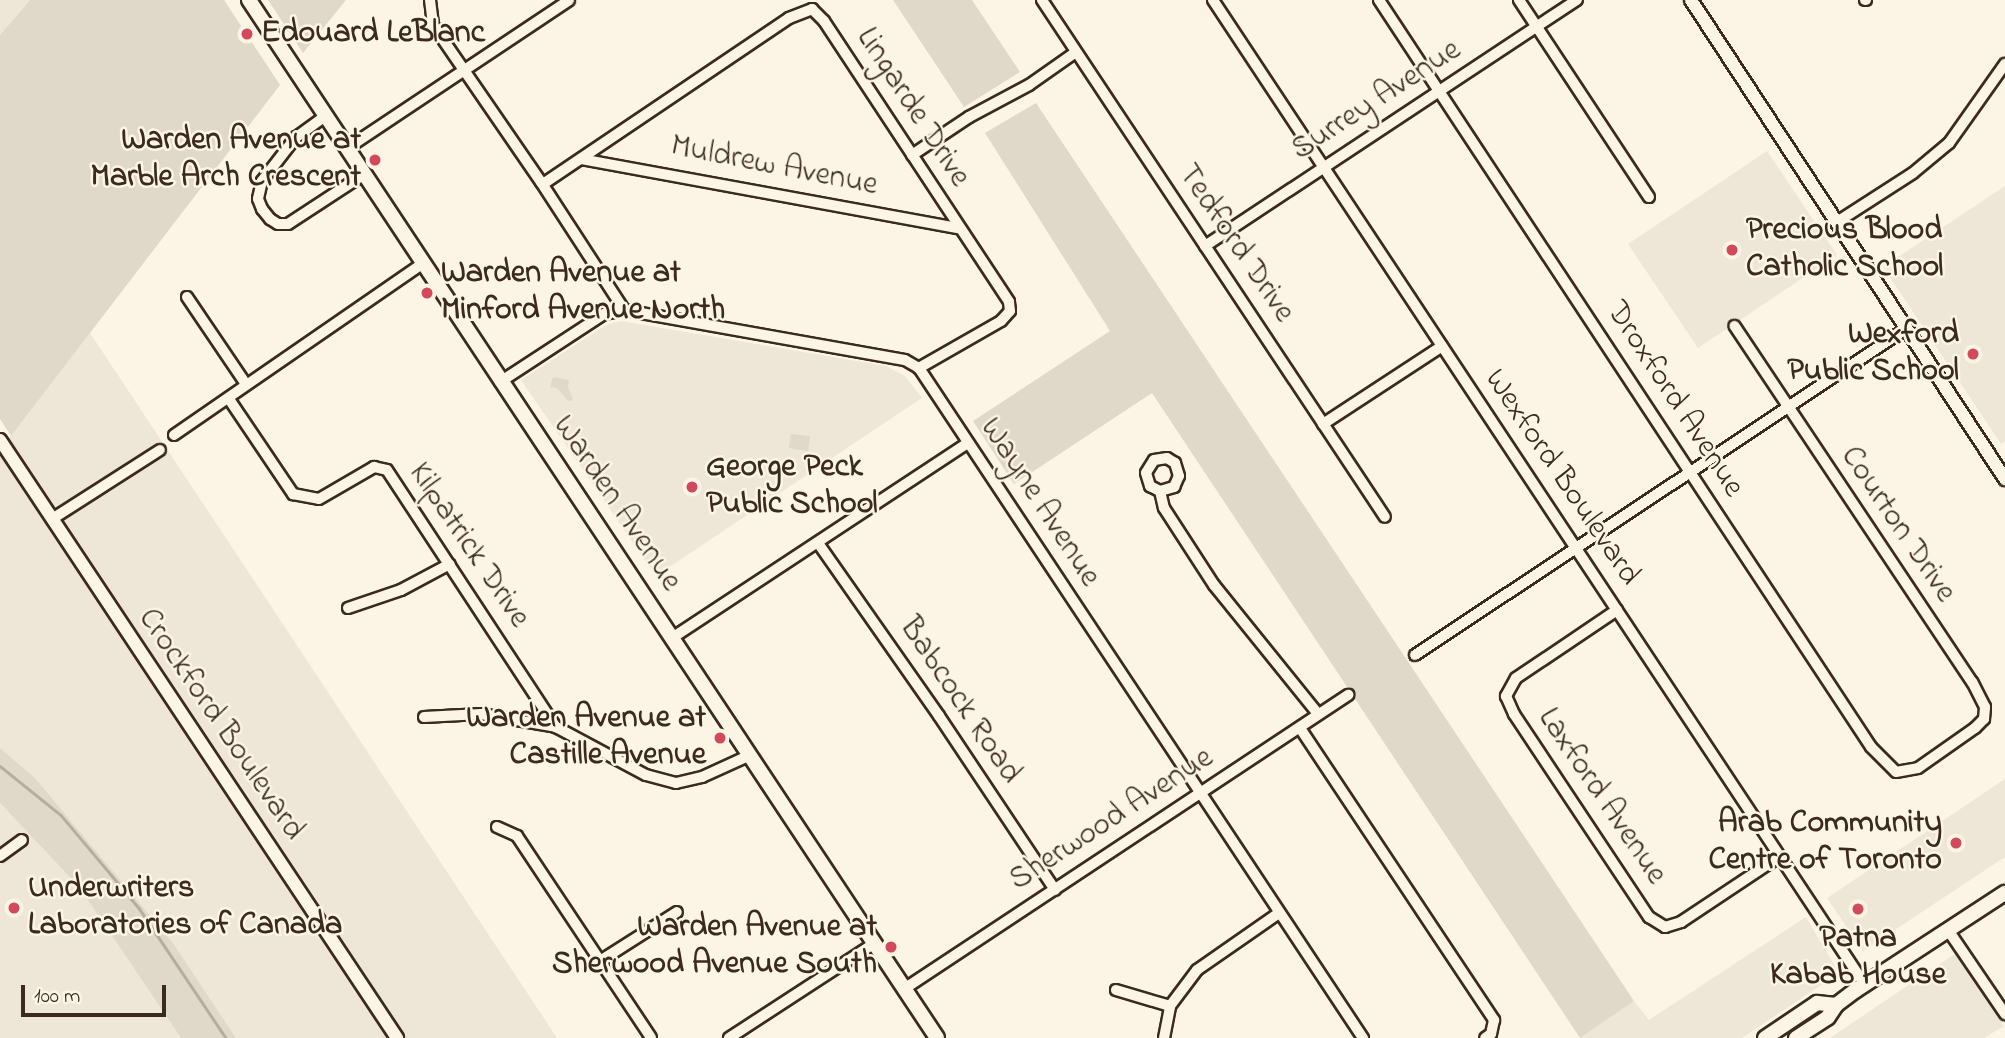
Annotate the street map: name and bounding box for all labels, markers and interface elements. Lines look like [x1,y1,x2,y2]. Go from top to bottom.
place label: Edouard LeBlanc [261,15,485,53]
street label: Lingarde Drive [846,21,978,195]
marker: Edouard LeBlanc [239,26,255,42]
street label: Surrey Avenue [1285,32,1469,170]
place label: Warden Avenue at Marble Arch Crescent [91,123,361,198]
street label: Muldrew Avenue [667,128,881,206]
marker: Warden Avenue at Marble Arch Crescent [367,152,383,168]
street label: Tedford Drive [1168,157,1302,331]
place label: Precious Blood Catholic School [1746,213,1943,288]
marker: Precious Blood Catholic School [1724,242,1740,258]
place label: Warden Avenue at Minford Avenue North [441,256,725,331]
marker: Warden Avenue at Minford Avenue North [419,285,435,301]
street label: Droxford Avenue [1596,295,1752,505]
place label: Wexford Public School [1787,317,1959,392]
marker: Wexford Public School [1965,346,1981,362]
street label: Wexford Boulevard [1474,363,1648,593]
street label: Warden Avenue [543,409,689,599]
street label: Wayne Avenue [970,411,1108,595]
street label: Courton Drive [1831,440,1963,610]
place label: George Peck Public School [706,450,878,525]
street label: Kilpatrick Drive [399,456,537,636]
marker: George Peck Public School [684,479,700,495]
street label: Crockford Boulevard [128,602,312,848]
street label: Babcock Road [889,611,1029,791]
place label: Warden Avenue at Castille Avenue [466,701,706,776]
street label: Laxford Avenue [1528,701,1674,893]
marker: Warden Avenue at Castille Avenue [712,730,728,746]
street label: Sherwood Avenue [1003,740,1221,900]
place label: Arab Community Centre of Toronto [1708,806,1942,881]
marker: Arab Community Centre of Toronto [1948,835,1964,851]
place label: Underwriters Laboratories of Canada [28,871,342,946]
marker: Underwriters Laboratories of Canada [6,900,22,916]
marker: Patna Kabab House [1850,901,1866,917]
place label: Warden Avenue at Sherwood Avenue South [552,910,877,985]
place label: Patna Kabab House [1770,921,1946,996]
marker: Warden Avenue at Sherwood Avenue South [883,939,899,955]
scale bar [24,972,170,1016]
text: 100 m [34,982,80,1012]

